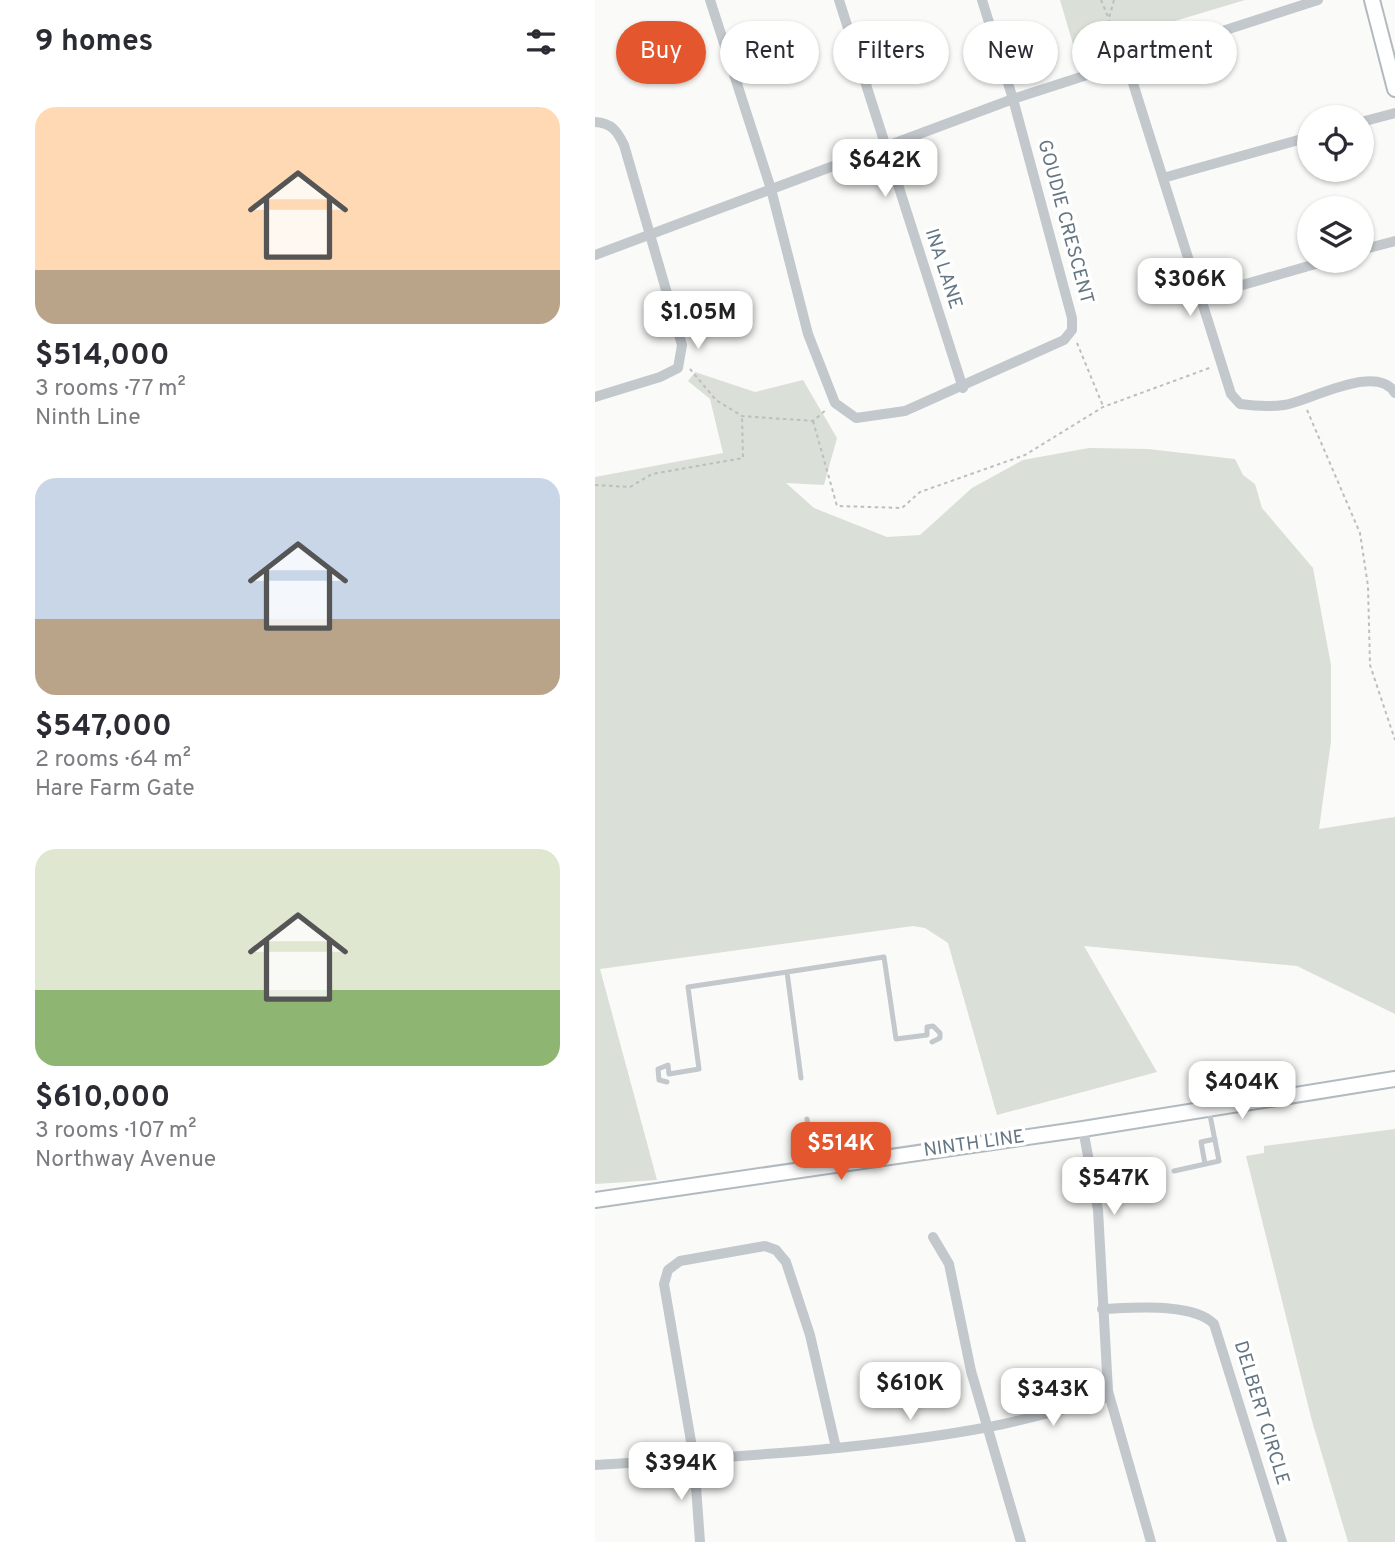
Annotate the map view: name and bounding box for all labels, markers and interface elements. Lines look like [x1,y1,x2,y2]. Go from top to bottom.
chip: Buy [616,21,706,84]
chip: Rent [720,21,819,84]
chip: Filters [833,21,949,84]
chip: New [963,21,1058,84]
chip: Apartment [1072,21,1237,84]
icon: filters [522,23,560,61]
text: 9 homes [35,24,153,61]
map controls [1297,105,1374,273]
button: locate [1297,105,1374,182]
street label: GOUDIE CRESCENT [1032,137,1098,307]
pin: $642K [836,140,934,199]
text: $642K [848,147,922,176]
icon: home [235,152,361,278]
button: layers [1297,196,1374,273]
street label: INA LANE [919,226,967,312]
pin: $306K [1141,258,1239,318]
text: $306K [1154,266,1226,295]
pin: $1.05M [641,292,755,351]
text: $1.05M [660,299,736,328]
text: $514,000 [35,338,170,375]
text: 3 rooms · 77 m² [35,375,186,404]
text: Ninth Line [35,404,141,433]
icon: home [235,523,361,649]
text: $547,000 [35,709,172,746]
text: 2 rooms · 64 m² [35,746,191,775]
text: Hare Farm Gate [35,775,195,804]
icon: home [235,894,361,1020]
pin: $404K [1193,1062,1291,1121]
text: $404K [1205,1069,1279,1098]
text: $610,000 [35,1080,170,1117]
text: 3 rooms · 107 m² [35,1117,197,1146]
pin: $514K [792,1122,890,1182]
street label: NINTH LINE [922,1125,1026,1163]
text: $514K [807,1130,875,1159]
text: Northway Avenue [35,1146,216,1175]
pin: $547K [1065,1158,1163,1217]
text: $547K [1078,1165,1150,1194]
street label: DELBERT CIRCLE [1228,1338,1294,1488]
pin: $610K [861,1362,959,1422]
pin: $343K [1004,1368,1102,1428]
text: $610K [876,1370,944,1399]
text: $343K [1017,1376,1089,1405]
pin: $394K [632,1442,730,1502]
text: $394K [645,1450,717,1479]

